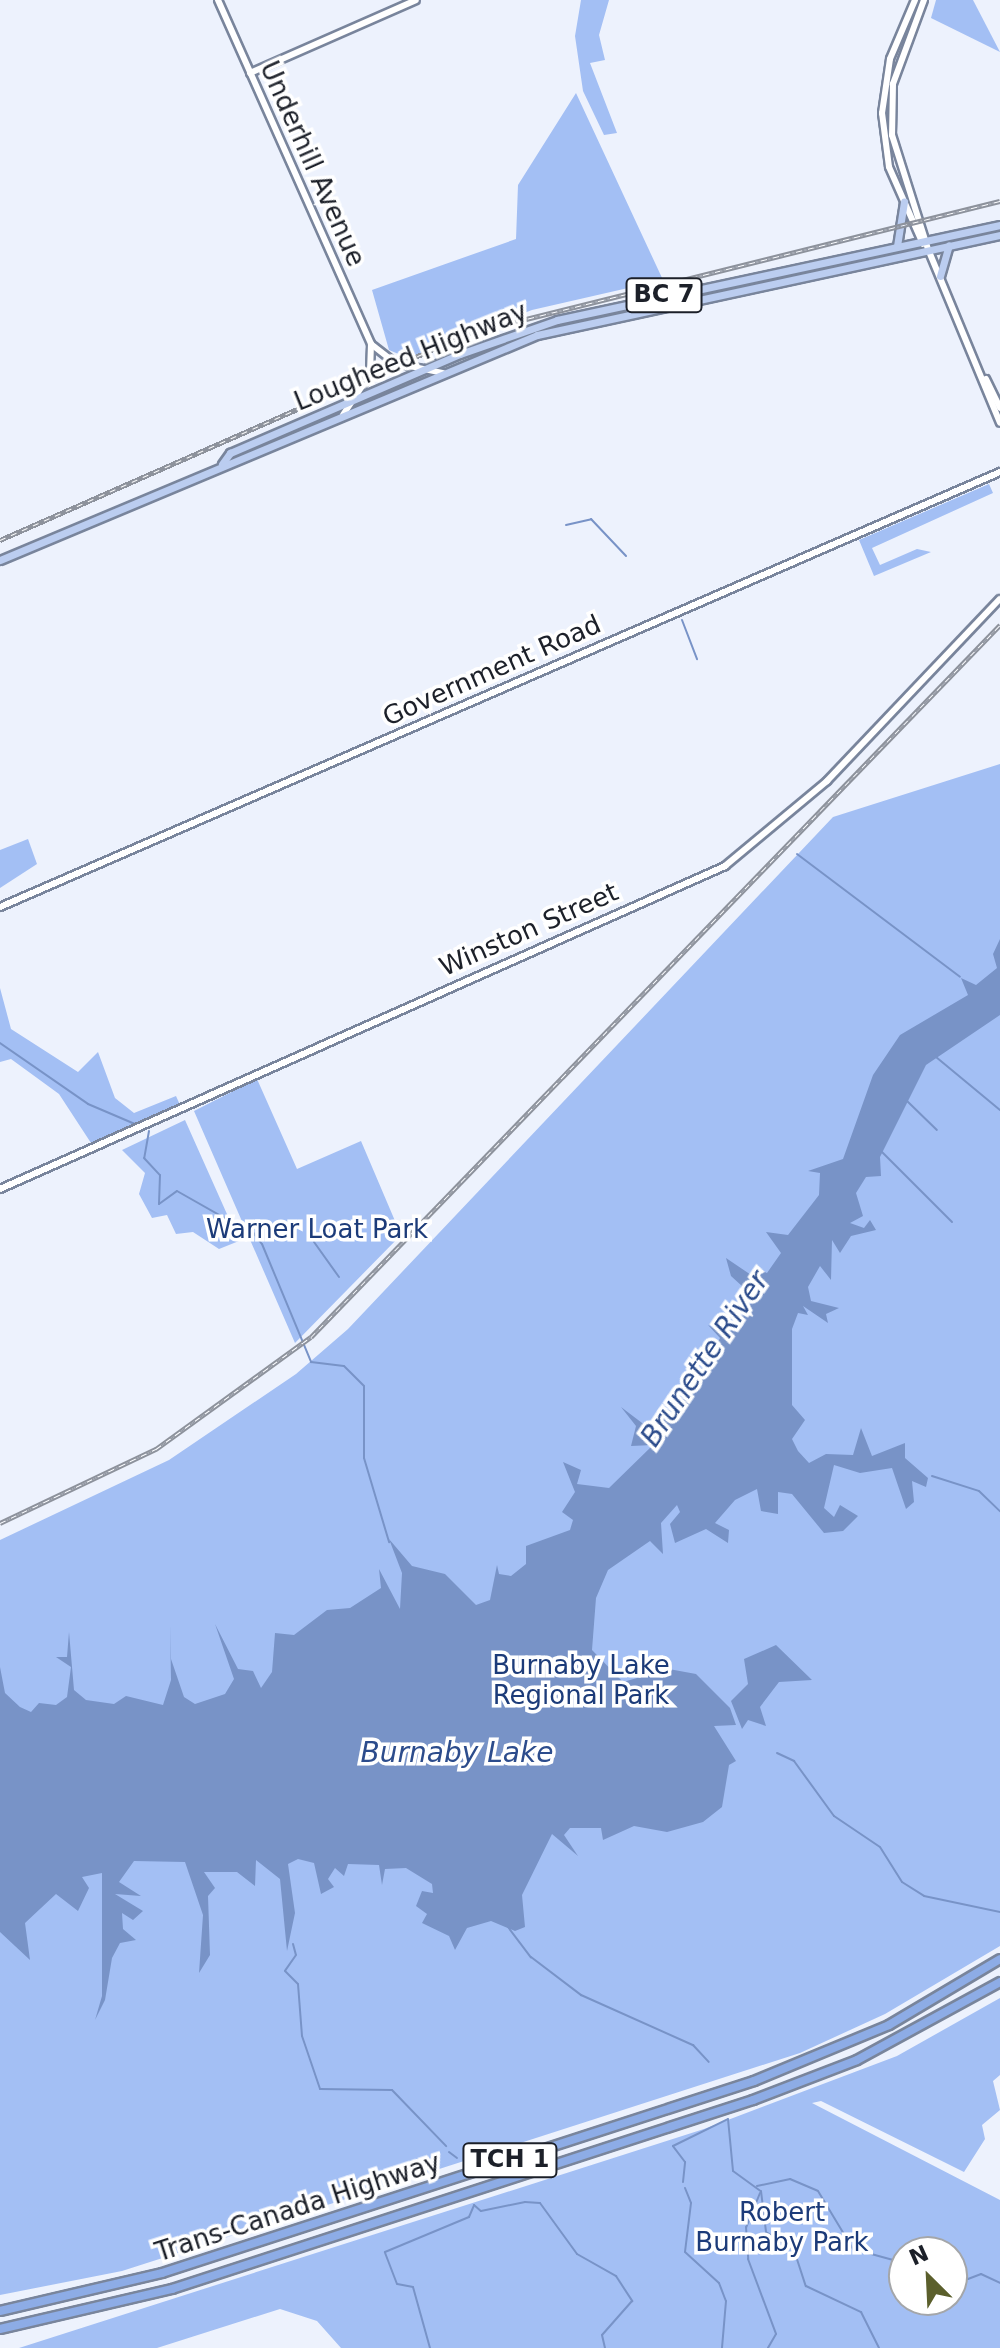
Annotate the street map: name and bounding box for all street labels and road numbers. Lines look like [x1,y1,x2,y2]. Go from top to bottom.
street label: Underhill Avenue [253,57,371,271]
road number: BC 7 [624,275,704,315]
street label: Lougheed Highway [290,296,532,418]
street label: Government Road [378,609,606,733]
street label: Winston Street [435,877,623,983]
road number: TCH 1 [462,2140,558,2180]
street label: Trans-Canada Highway [152,2147,444,2269]

